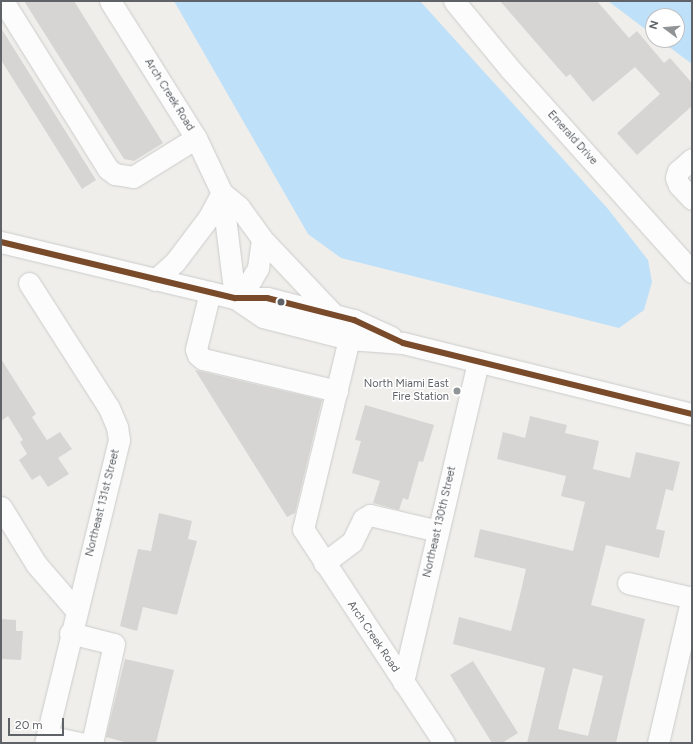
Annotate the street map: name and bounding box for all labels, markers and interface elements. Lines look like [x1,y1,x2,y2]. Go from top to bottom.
north arrow [645,8,685,48]
text: N [647,19,661,31]
street label: Arch Creek Road [141,56,197,134]
street label: Emerald Drive [544,108,600,168]
unlabelled marker [276,297,286,307]
place label: North Miami East Fire Station [364,378,449,404]
marker: North Miami East Fire Station [452,386,462,396]
street label: Northeast 131st Street [83,448,123,558]
street label: Northeast 130th Street [421,465,459,579]
street label: Arch Creek Road [344,599,402,675]
scale bar [10,710,66,736]
text: 20 m [15,718,43,732]

